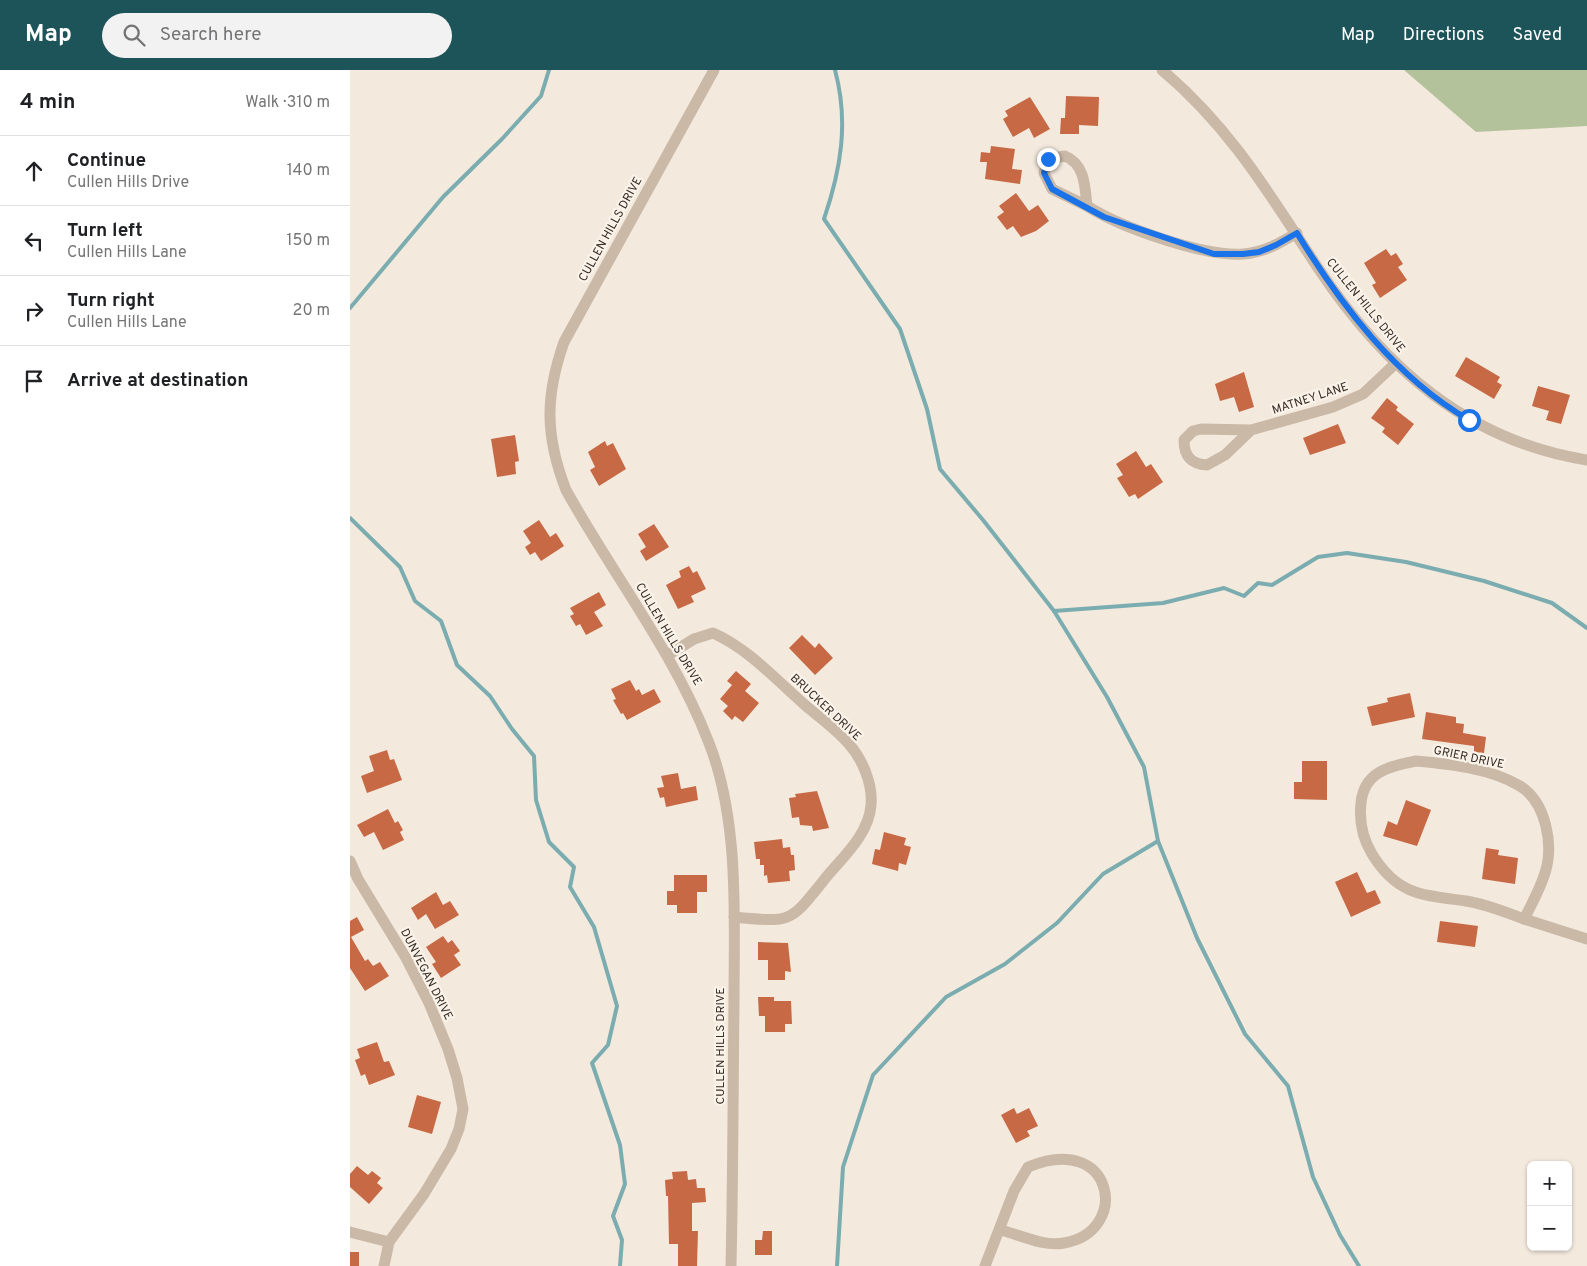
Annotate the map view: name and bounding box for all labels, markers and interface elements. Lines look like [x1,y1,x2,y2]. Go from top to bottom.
search box [102,13,452,58]
text: Map [25,20,72,50]
icon: search [120,21,148,49]
text: Search here [160,23,261,47]
text: Map [1341,24,1375,47]
text: Directions [1403,24,1485,47]
text: Saved [1513,24,1562,47]
text: 4 min [20,89,76,116]
text: Walk · 310 m [245,93,330,113]
route end [1037,148,1060,171]
text: Continue [67,149,146,173]
icon: ahead [20,157,48,185]
text: 140 m [287,161,330,181]
text: Cullen Hills Drive [67,173,189,193]
street label: CULLEN HILLS DRIVE [575,174,646,285]
text: Turn left [67,219,143,243]
icon: left [20,227,48,255]
text: 150 m [287,231,330,251]
text: Cullen Hills Lane [67,243,187,263]
street label: CULLEN HILLS DRIVE [1322,255,1408,356]
text: Turn right [67,289,155,313]
icon: right [20,297,48,325]
text: 20 m [293,301,330,321]
text: Cullen Hills Lane [67,313,187,333]
icon: arrive [20,367,48,395]
text: Arrive at destination [67,369,248,393]
street label: MATNEY LANE [1270,379,1350,419]
route start [1458,409,1481,432]
street label: CULLEN HILLS DRIVE [631,580,705,689]
street label: BRUCKER DRIVE [786,671,864,745]
street label: GRIER DRIVE [1432,743,1506,773]
street label: DUNVEGAN DRIVE [396,926,456,1023]
street label: CULLEN HILLS DRIVE [713,987,729,1105]
map controls [1527,1161,1572,1251]
button: + [1527,1161,1572,1206]
button: − [1527,1206,1572,1251]

